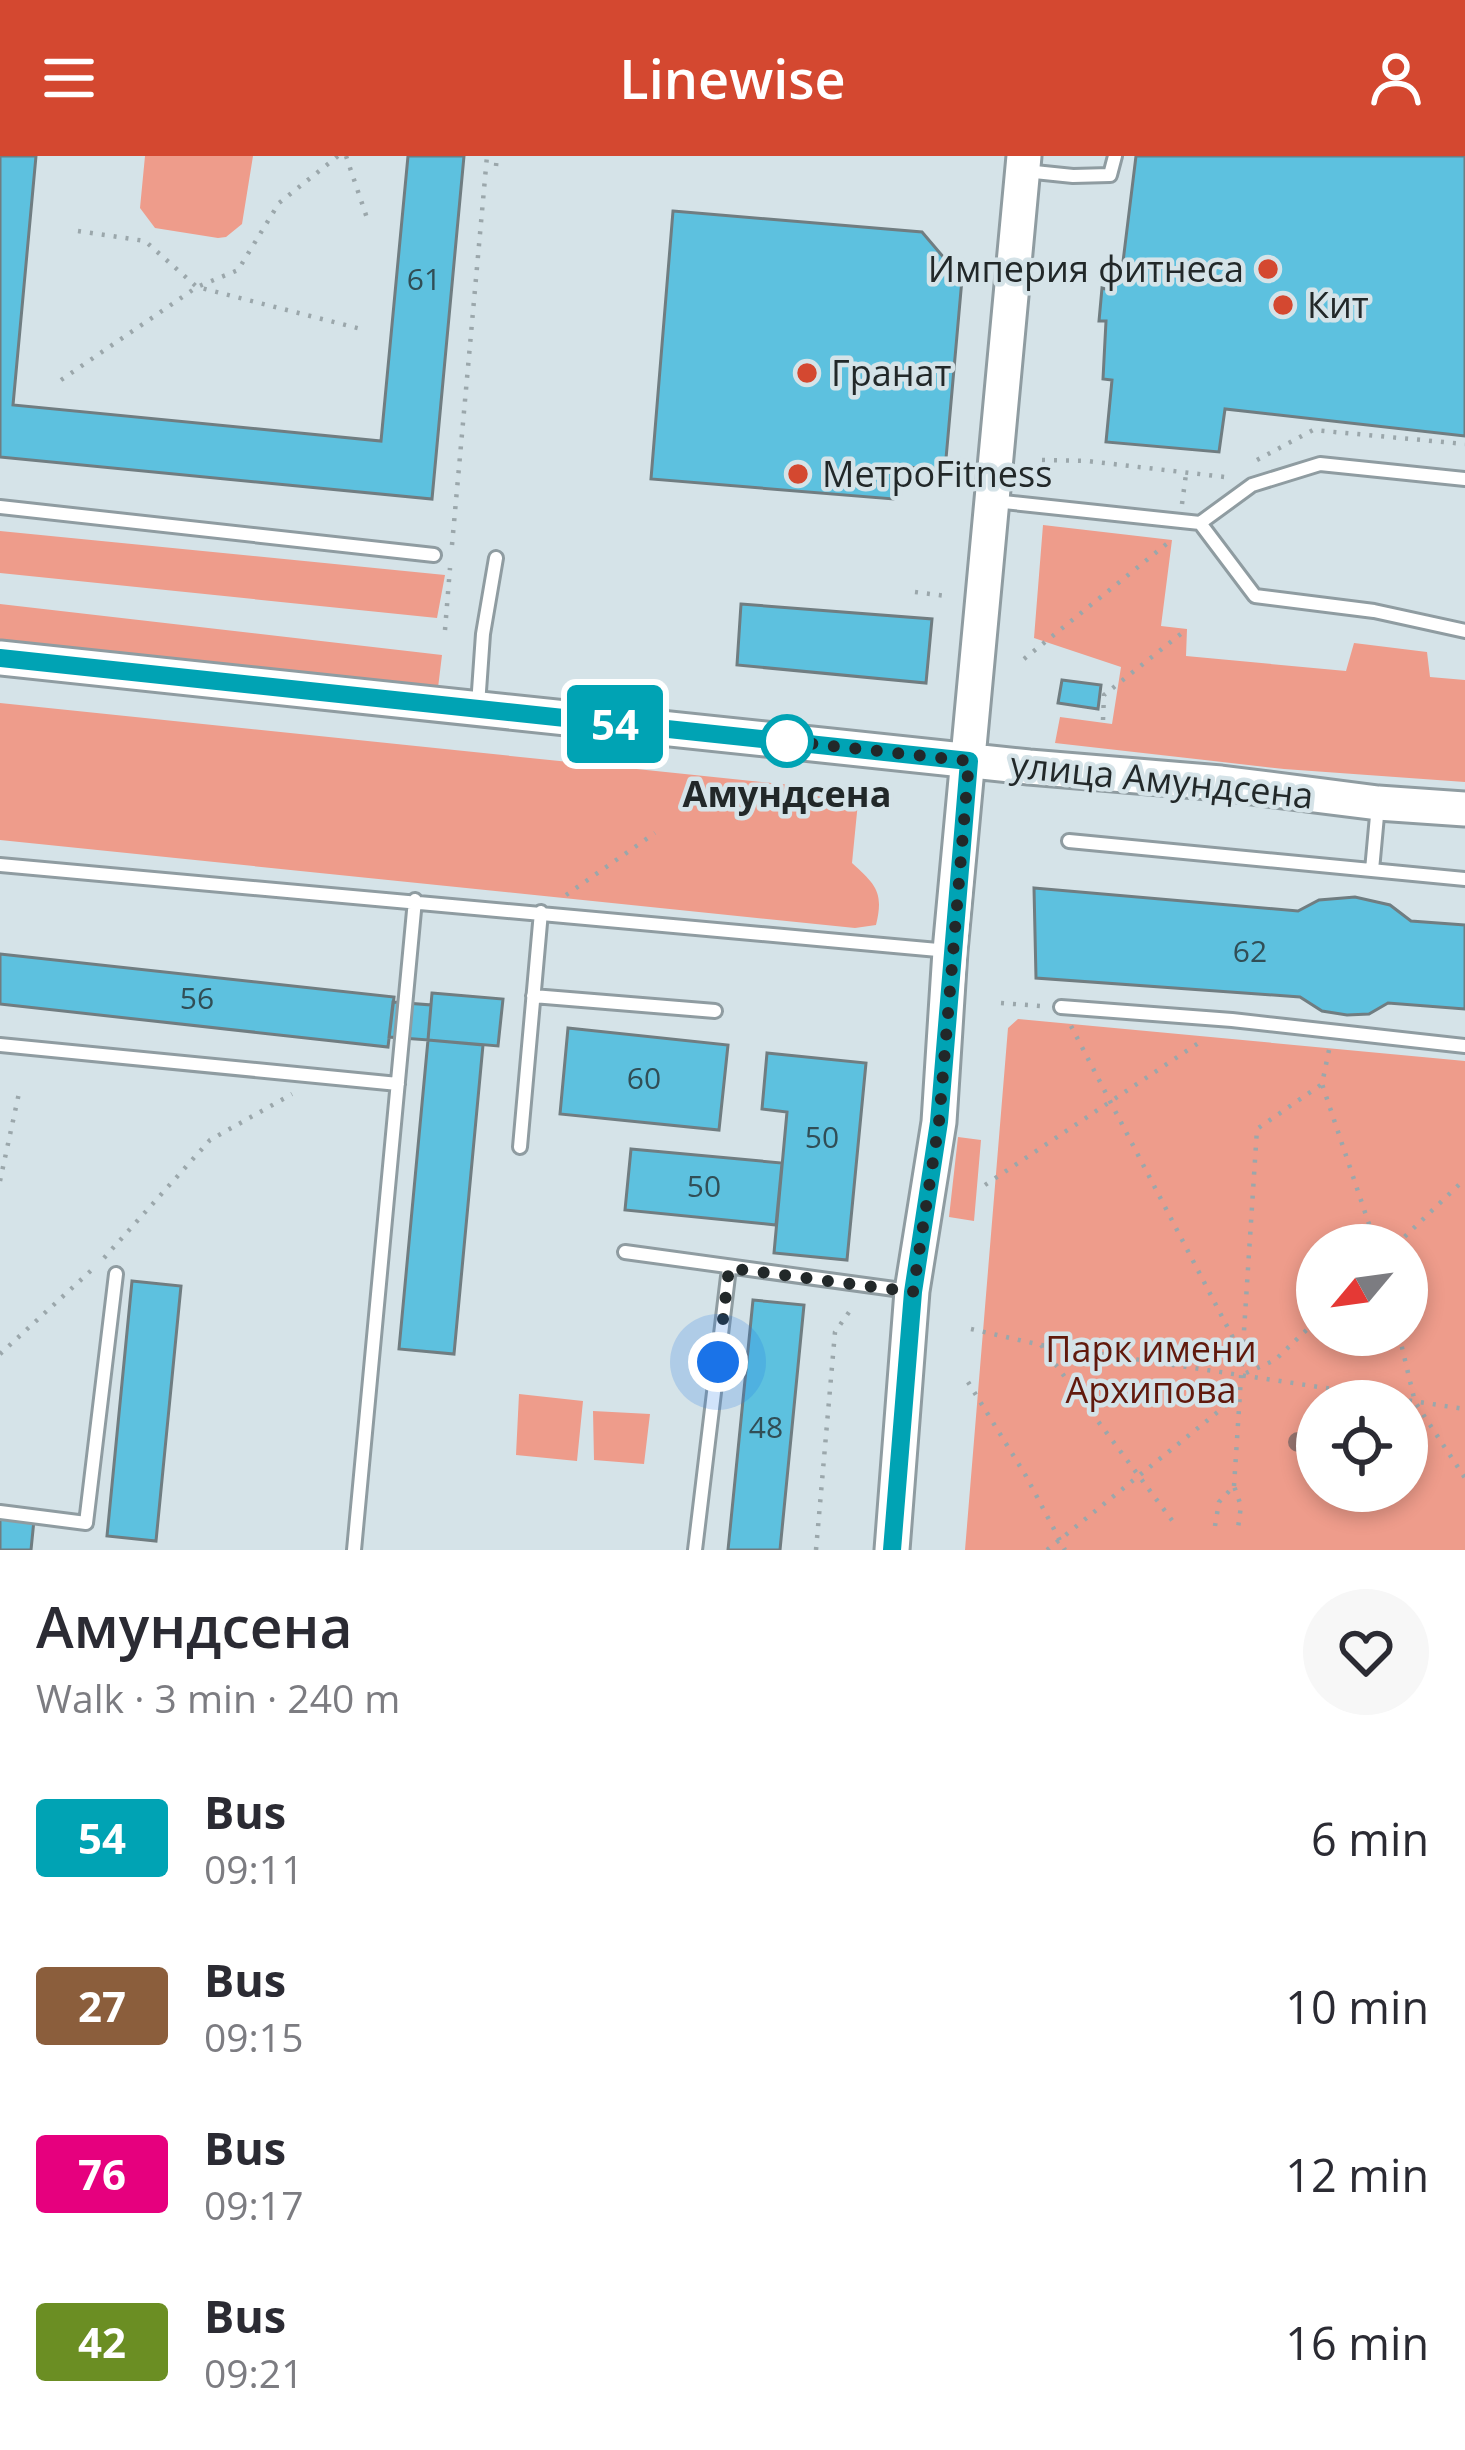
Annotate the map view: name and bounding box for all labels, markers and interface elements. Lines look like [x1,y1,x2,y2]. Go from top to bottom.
text: Linewise [619,41,846,115]
icon: menu [36,45,102,111]
icon: person [1363,45,1429,111]
place label: Империя фитнеса [928,244,1244,293]
marker: Империя фитнеса [1255,256,1281,282]
house number: 61 [407,258,441,299]
place label: Кит [1307,280,1369,329]
marker: Кит [1270,292,1296,318]
place label: Гранат [831,348,952,397]
marker: Гранат [794,360,820,386]
place label: МетроFitness [822,449,1052,498]
marker: МетроFitness [785,461,811,487]
line badge: 54 [561,685,669,763]
text: 54 [591,695,639,752]
marker: Амундсена [762,716,812,766]
street label: улица Амундсена [1008,739,1316,820]
place label: Амундсена [683,769,891,818]
house number: 62 [1233,930,1267,971]
house number: 56 [180,977,214,1018]
house number: 60 [627,1057,661,1098]
house number: 50 [805,1116,839,1157]
house number: 50 [687,1165,721,1206]
north arrow [1296,1224,1428,1356]
map controls [1296,1224,1428,1512]
park label: Парк имени Архипова [1045,1324,1257,1414]
your location [688,1332,748,1392]
button: locate [1296,1380,1428,1512]
house number: 48 [749,1406,783,1447]
text: Амундсена [36,1587,353,1665]
button: heart [1303,1589,1429,1715]
text: Walk · 3 min · 240 m [36,1671,400,1724]
text: Bus [204,1781,286,1842]
text: 6 min [1311,1808,1429,1869]
text: 54 [78,1809,126,1866]
text: 09:11 [204,1842,303,1895]
text: Bus [204,1949,286,2010]
text: 10 min [1285,1976,1429,2037]
text: 27 [78,1977,126,2034]
text: 09:15 [204,2010,303,2063]
text: Bus [204,2117,286,2178]
text: 12 min [1285,2144,1429,2205]
text: 76 [78,2145,126,2202]
text: 09:17 [204,2178,303,2231]
text: Bus [204,2285,286,2346]
text: 16 min [1285,2312,1429,2373]
text: 42 [78,2313,126,2370]
text: 09:21 [204,2346,303,2399]

